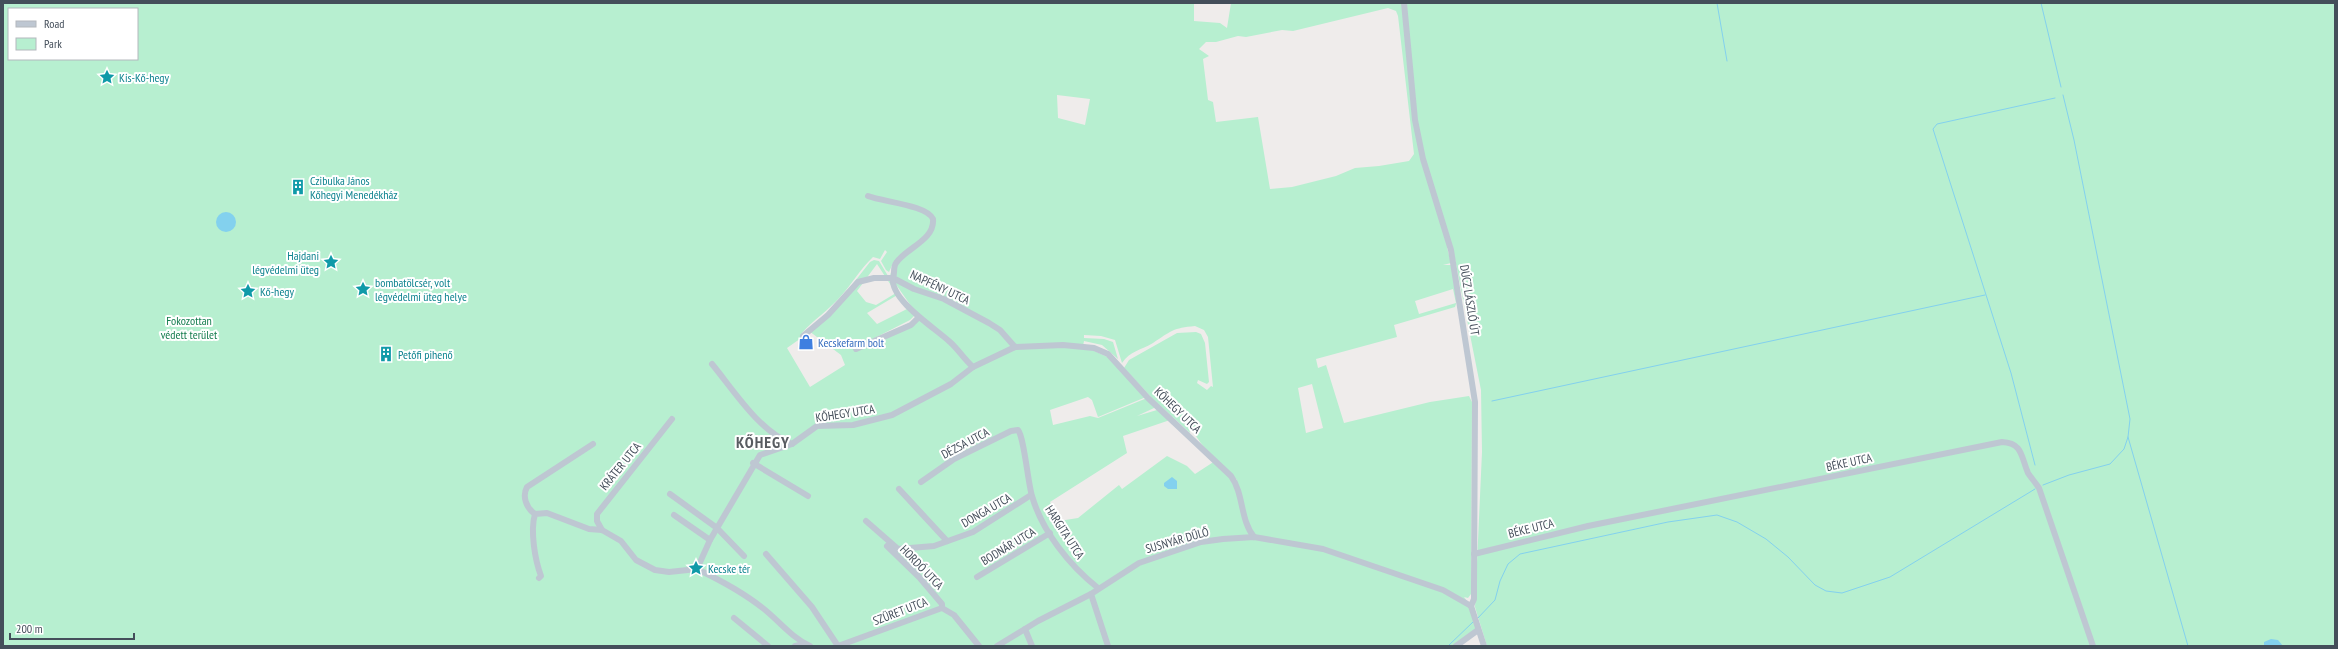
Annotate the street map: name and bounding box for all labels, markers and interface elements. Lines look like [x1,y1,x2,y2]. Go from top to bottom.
legend [8,8,138,60]
text: Road [44,16,64,31]
text: Park [44,36,62,51]
place icon: Kis-Kő-hegy [98,68,116,86]
place label: Kis-Kő-hegy [119,70,170,85]
place label: Czibulka János Kőhegyi Menedékház [310,173,398,202]
building icon: Czibulka János Kőhegyi Menedékház [289,178,307,196]
place label: Hajdani légvédelmi üteg [252,248,319,277]
place icon: Hajdani légvédelmi üteg [322,253,340,271]
street label: DÚCZ LÁSZLÓ ÚT [1457,264,1483,337]
street label: NAPFÉNY UTCA [908,267,972,307]
place label: bombatölcsér, volt légvédelmi üteg helye [375,275,467,304]
place icon: bombatölcsér, volt légvédelmi üteg helye [354,280,372,298]
place icon: Kő-hegy [239,282,257,300]
place label: Kő-hegy [260,284,294,299]
park label: Fokozottan védett terület [161,313,218,342]
shop icon: Kecskefarm bolt [797,333,815,351]
place label: Kecskefarm bolt [818,335,885,350]
building icon: Petőfi pihenő [377,345,395,363]
place label: Petőfi pihenő [398,347,453,362]
street label: KŐHEGY UTCA [1151,384,1205,436]
street label: KŐHEGY UTCA [814,401,876,425]
street label: DÉZSA UTCA [939,424,992,462]
district label: KŐHEGY [736,432,790,452]
street label: KRÁTER UTCA [596,439,644,493]
street label: BÉKE UTCA [1825,450,1874,474]
street label: DONGA UTCA [958,490,1014,530]
street label: HARGITA UTCA [1042,502,1088,562]
street label: BÉKE UTCA [1507,515,1556,541]
street label: BODNÁR UTCA [978,524,1038,568]
street label: SUSNYÁR DŰLŐ [1144,524,1211,556]
street label: HORDÓ UTCA [897,542,947,593]
place icon: Kecske tér [687,559,705,577]
place label: Kecske tér [708,561,751,576]
street label: SZÜRET UTCA [871,594,930,628]
scale bar [10,615,134,641]
text: 200 m [16,621,43,636]

